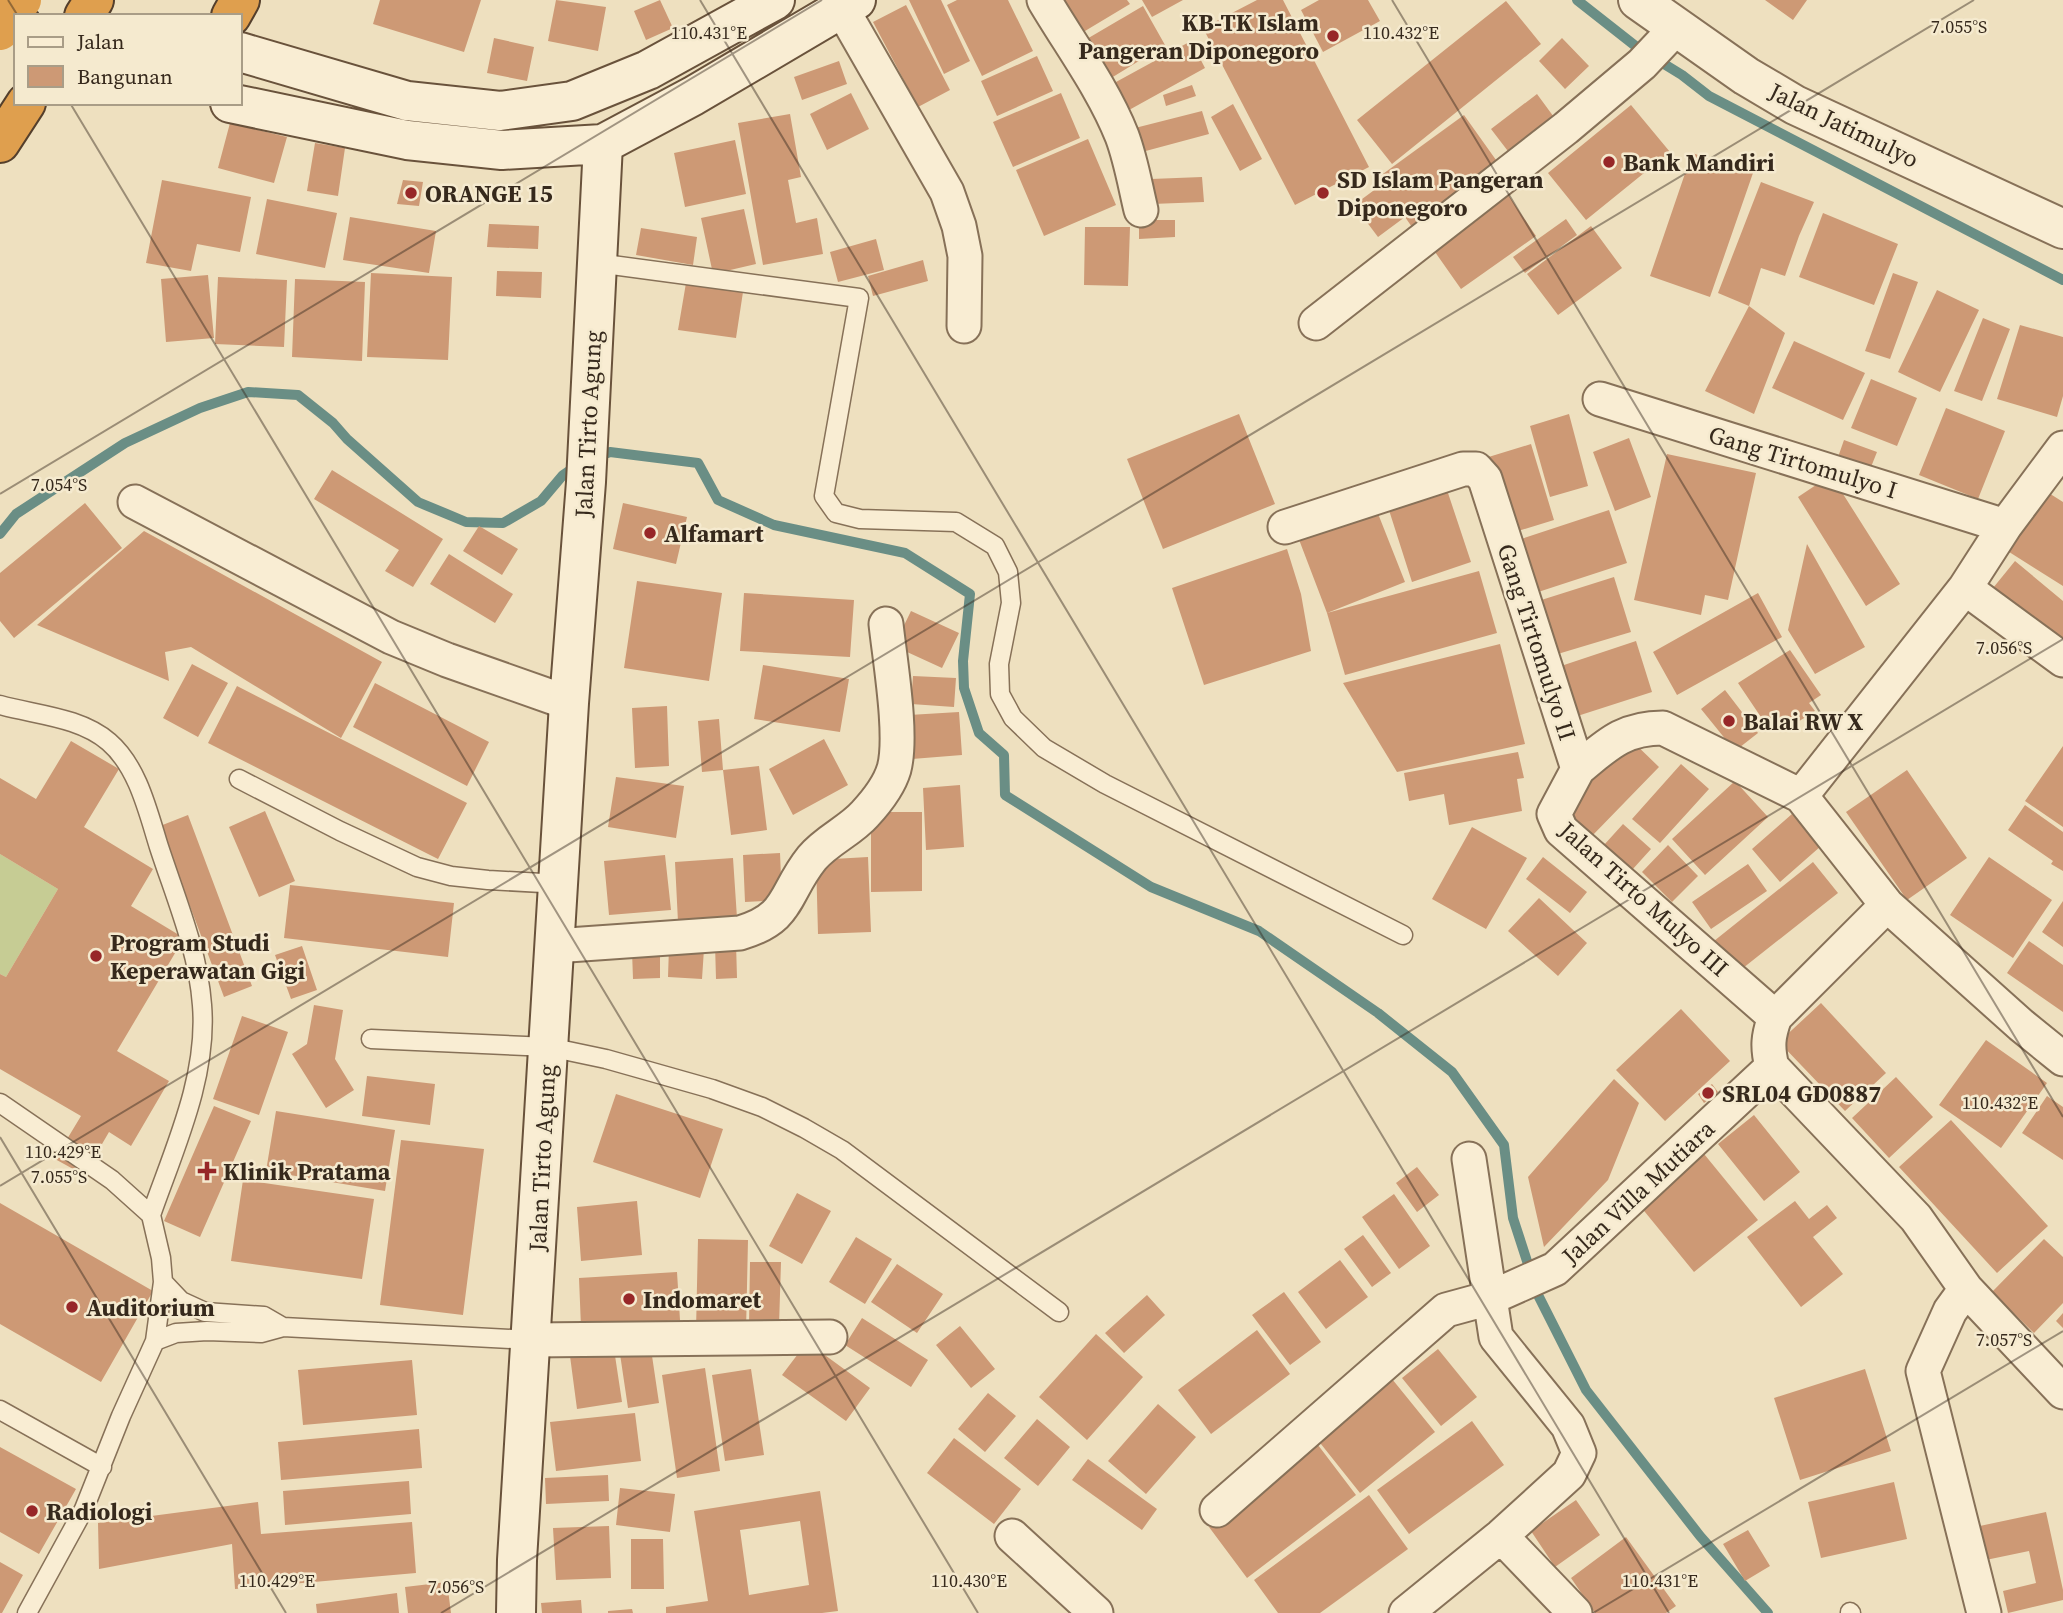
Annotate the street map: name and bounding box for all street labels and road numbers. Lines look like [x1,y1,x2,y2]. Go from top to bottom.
street label: Jalan Jatimulyo [1763,74,1924,175]
street label: Jalan Tirto Agung [567,330,609,519]
street label: Gang Tirtomulyo I [1705,418,1901,506]
street label: Gang Tirtomulyo II [1490,540,1584,744]
street label: Jalan Tirto Mulyo III [1551,813,1736,984]
street label: Jalan Tirto Agung [521,1064,563,1253]
street label: Jalan Villa Mutiara [1554,1112,1722,1272]

